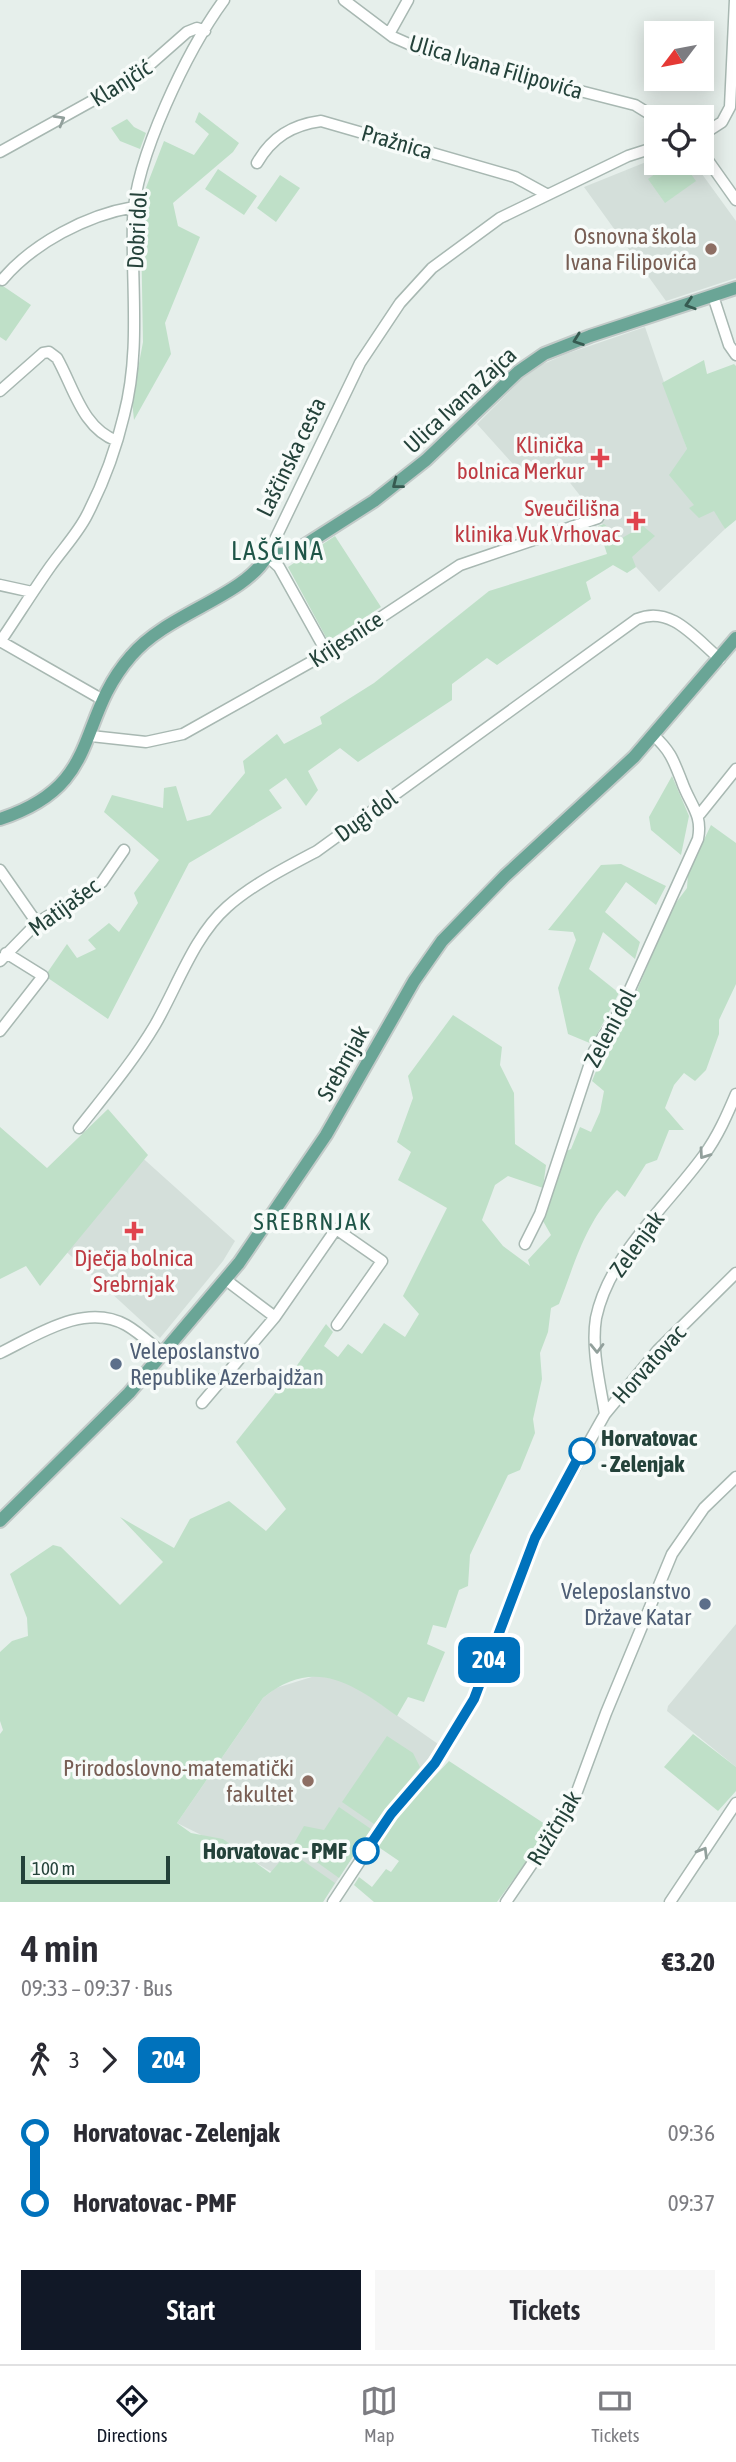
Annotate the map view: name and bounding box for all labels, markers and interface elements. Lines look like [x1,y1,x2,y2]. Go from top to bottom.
north arrow [644,21,714,91]
map controls [644,21,714,175]
street label: Ulica Ivana Filipovića [406,30,586,104]
street label: Klanjčić [86,54,157,112]
button: locate [644,105,714,175]
one-way arrow [53,115,66,128]
street label: Pražnica [359,120,435,164]
street label: Dobri dol [122,191,152,269]
place label: Osnovna škola Ivana Filipovića [565,223,697,275]
marker: Osnovna škola Ivana Filipovića [703,241,719,257]
one-way arrow [684,295,696,310]
one-way arrow [572,332,584,346]
street label: Ulica Ivana Zajca [399,342,521,458]
street label: Laščinska cesta [251,393,331,521]
place label: Klinička bolnica Merkur [457,432,585,484]
marker: Klinička bolnica Merkur [590,448,610,468]
one-way arrow [392,476,405,489]
place label: Sveučilišna klinika Vuk Vrhovac [455,495,620,547]
marker: Sveučilišna klinika Vuk Vrhovac [626,511,646,531]
district label: LAŠČINA [231,536,325,566]
street label: Krijesnice [304,606,388,672]
street label: Dugi dol [330,785,402,847]
street label: Matijašec [24,872,105,941]
street label: Zeleni dol [579,985,641,1071]
street label: Srebrnjak [312,1021,374,1105]
one-way arrow [700,1146,712,1159]
street label: Zelenjak [605,1206,669,1282]
district label: SREBRNJAK [253,1208,373,1235]
marker: Dječja bolnica Srebrnjak [124,1221,144,1241]
place label: Dječja bolnica Srebrnjak [74,1245,194,1297]
street label: Horvatovac [607,1319,691,1408]
place label: Veleposlanstvo Republike Azerbajdžan [130,1338,324,1390]
one-way arrow [589,1342,604,1353]
marker: Veleposlanstvo Republike Azerbajdžan [108,1356,124,1372]
place label: Horvatovac - Zelenjak [601,1425,698,1477]
marker: Horvatovac - Zelenjak [569,1438,595,1464]
place label: Veleposlanstvo Države Katar [561,1578,692,1630]
marker: Veleposlanstvo Države Katar [697,1596,713,1612]
line badge: 204 [449,1637,529,1683]
text: 204 [472,1646,506,1673]
place label: Prirodoslovno-matematički fakultet [63,1755,294,1807]
marker: Prirodoslovno-matematički fakultet [300,1773,316,1789]
street label: Ružičnjak [522,1786,586,1870]
place label: Horvatovac - PMF [203,1838,347,1864]
marker: Horvatovac - PMF [353,1838,379,1864]
one-way arrow [694,1847,707,1860]
scale bar [21,1853,170,1885]
text: 100 m [32,1857,75,1879]
text: 4 min [21,1927,99,1970]
text: €3.20 [662,1947,715,1977]
text: 09:33 – 09:37 · Bus [21,1975,173,2001]
icon: walk [21,2041,59,2079]
icon: forward [90,2041,128,2079]
text: 204 [152,2046,186,2073]
text: 3 [69,2047,80,2073]
text: Horvatovac - Zelenjak [73,2118,280,2148]
text: 09:36 [668,2120,715,2146]
text: Horvatovac - PMF [73,2188,236,2218]
text: 09:37 [668,2190,715,2216]
button: Start [21,2270,361,2350]
button: Tickets [375,2270,715,2350]
tab: Directions [96,2382,167,2446]
tab: Map [360,2382,398,2446]
tab: Tickets [591,2382,639,2446]

